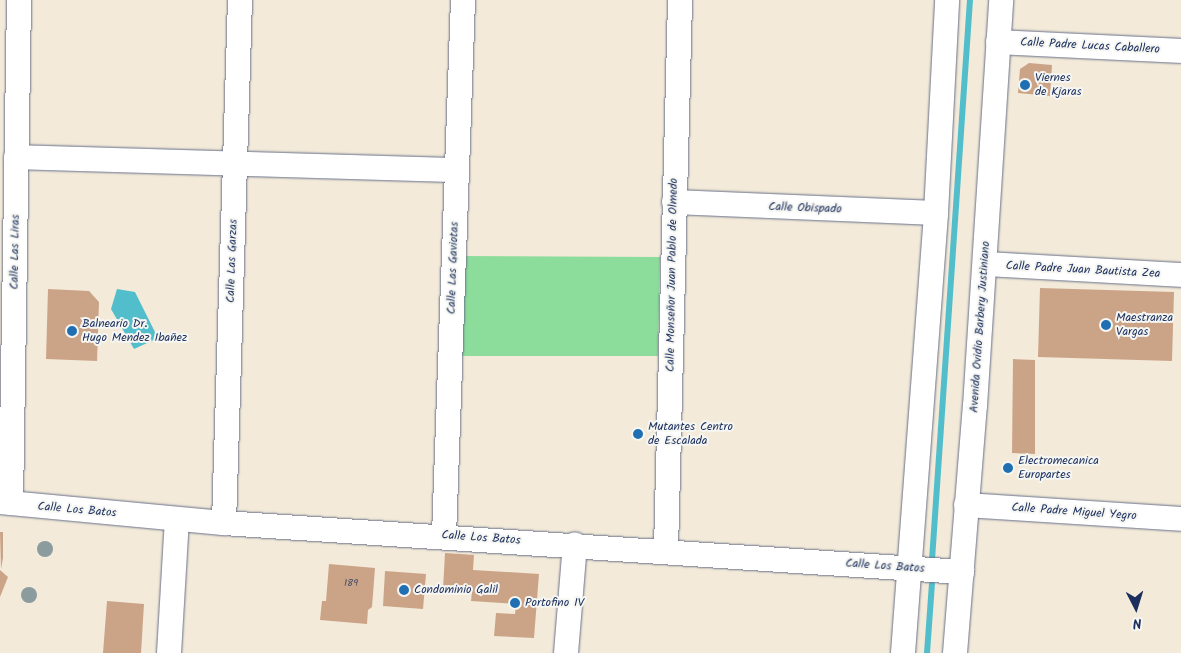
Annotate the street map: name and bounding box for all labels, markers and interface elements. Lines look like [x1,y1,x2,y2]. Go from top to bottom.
street label: Calle Padre Lucas Caballero [1020,35,1160,57]
place label: Viernes de Kjaras [1035,71,1082,99]
marker: Viernes de Kjaras [1019,79,1031,91]
street label: Calle Monseñor Juan Pablo de Olmedo [663,178,681,372]
street label: Calle Obispado [768,200,842,216]
street label: Calle Las Liras [7,214,23,290]
street label: Calle Las Garzas [223,219,241,303]
street label: Calle Las Gaviotas [444,221,462,315]
street label: Avenida Ovidio Barbery Justiniano [967,241,993,413]
street label: Calle Padre Juan Bautista Zea [1005,259,1161,281]
place label: Maestranza Vargas [1116,311,1173,339]
place label: Balneario Dr. Hugo Mendez Ibañez [82,317,187,345]
marker: Maestranza Vargas [1100,319,1112,331]
marker: Balneario Dr. Hugo Mendez Ibañez [66,325,78,337]
place label: Mutantes Centro de Escalada [648,420,733,448]
marker: Mutantes Centro de Escalada [632,428,644,440]
place label: Electromecanica Europartes [1018,454,1099,482]
marker: Electromecanica Europartes [1002,462,1014,474]
street label: Calle Los Batos [37,499,117,521]
street label: Calle Padre Miguel Yegro [1011,500,1137,524]
street label: Calle Los Batos [441,528,521,548]
street label: Calle Los Batos [845,556,925,576]
house number: 189 [344,578,358,590]
place label: Condominio Galil [414,583,498,597]
north arrow [1111,583,1161,633]
marker: Condominio Galil [398,584,410,596]
place label: Portofino IV [525,596,584,610]
marker: Portofino IV [509,597,521,609]
text: N [1132,612,1143,634]

